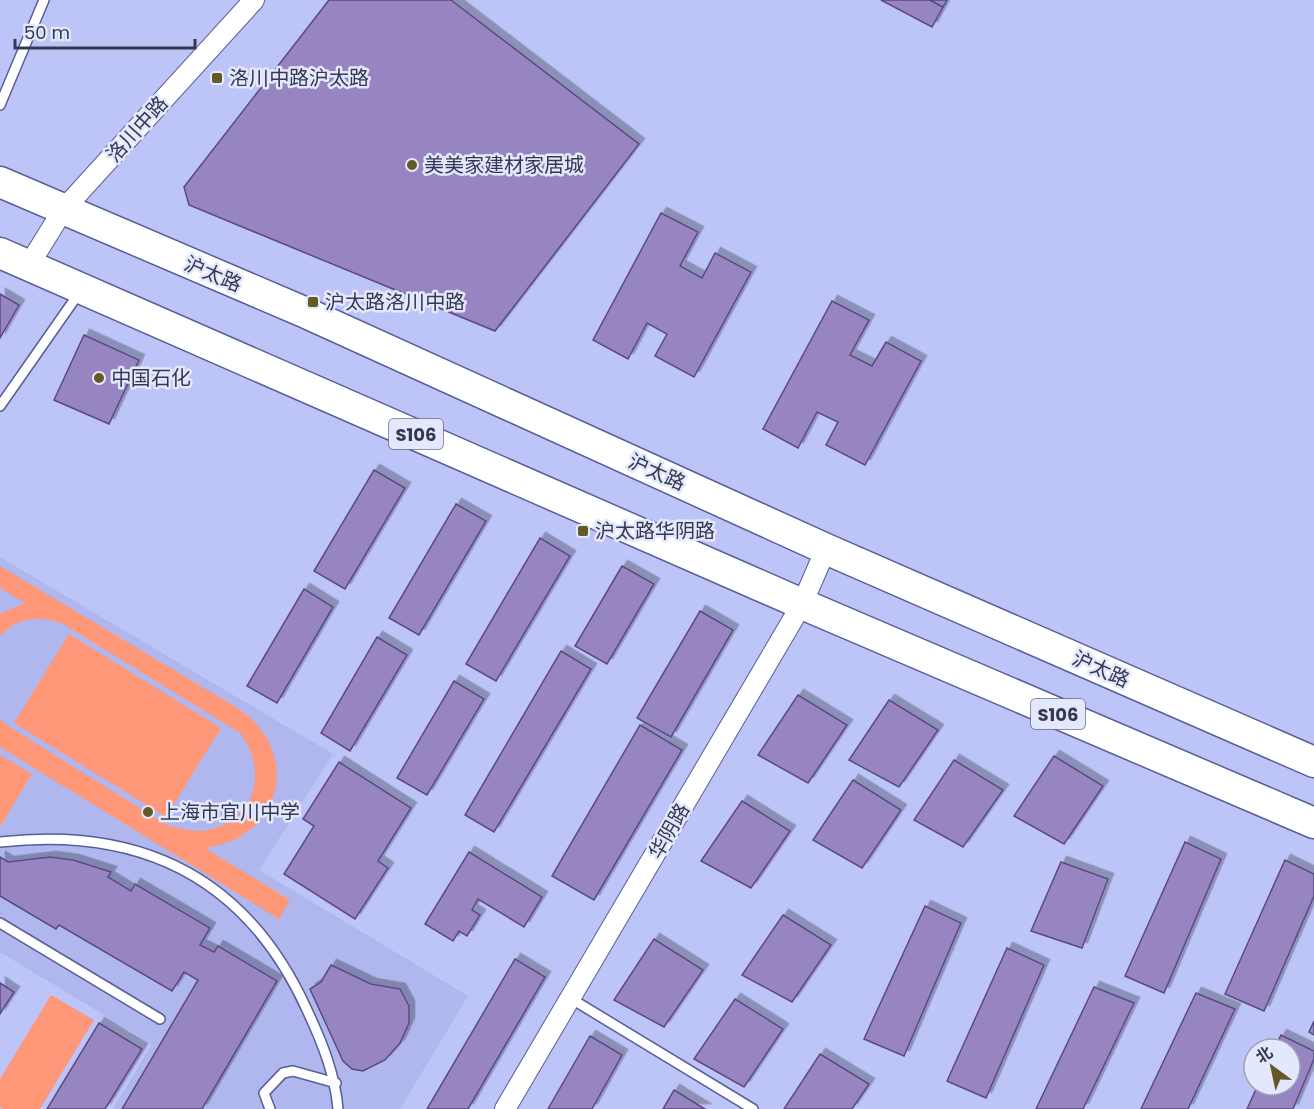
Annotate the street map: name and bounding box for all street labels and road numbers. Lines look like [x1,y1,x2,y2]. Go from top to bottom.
street label: 洛川中路 [100,90,174,168]
street label: 沪太路 [180,249,246,299]
road number: S106 [389,419,443,449]
street label: 沪太路 [624,447,690,497]
street label: 沪太路 [1068,644,1134,694]
road number: S106 [1031,699,1085,729]
street label: 华阴路 [642,798,696,864]

